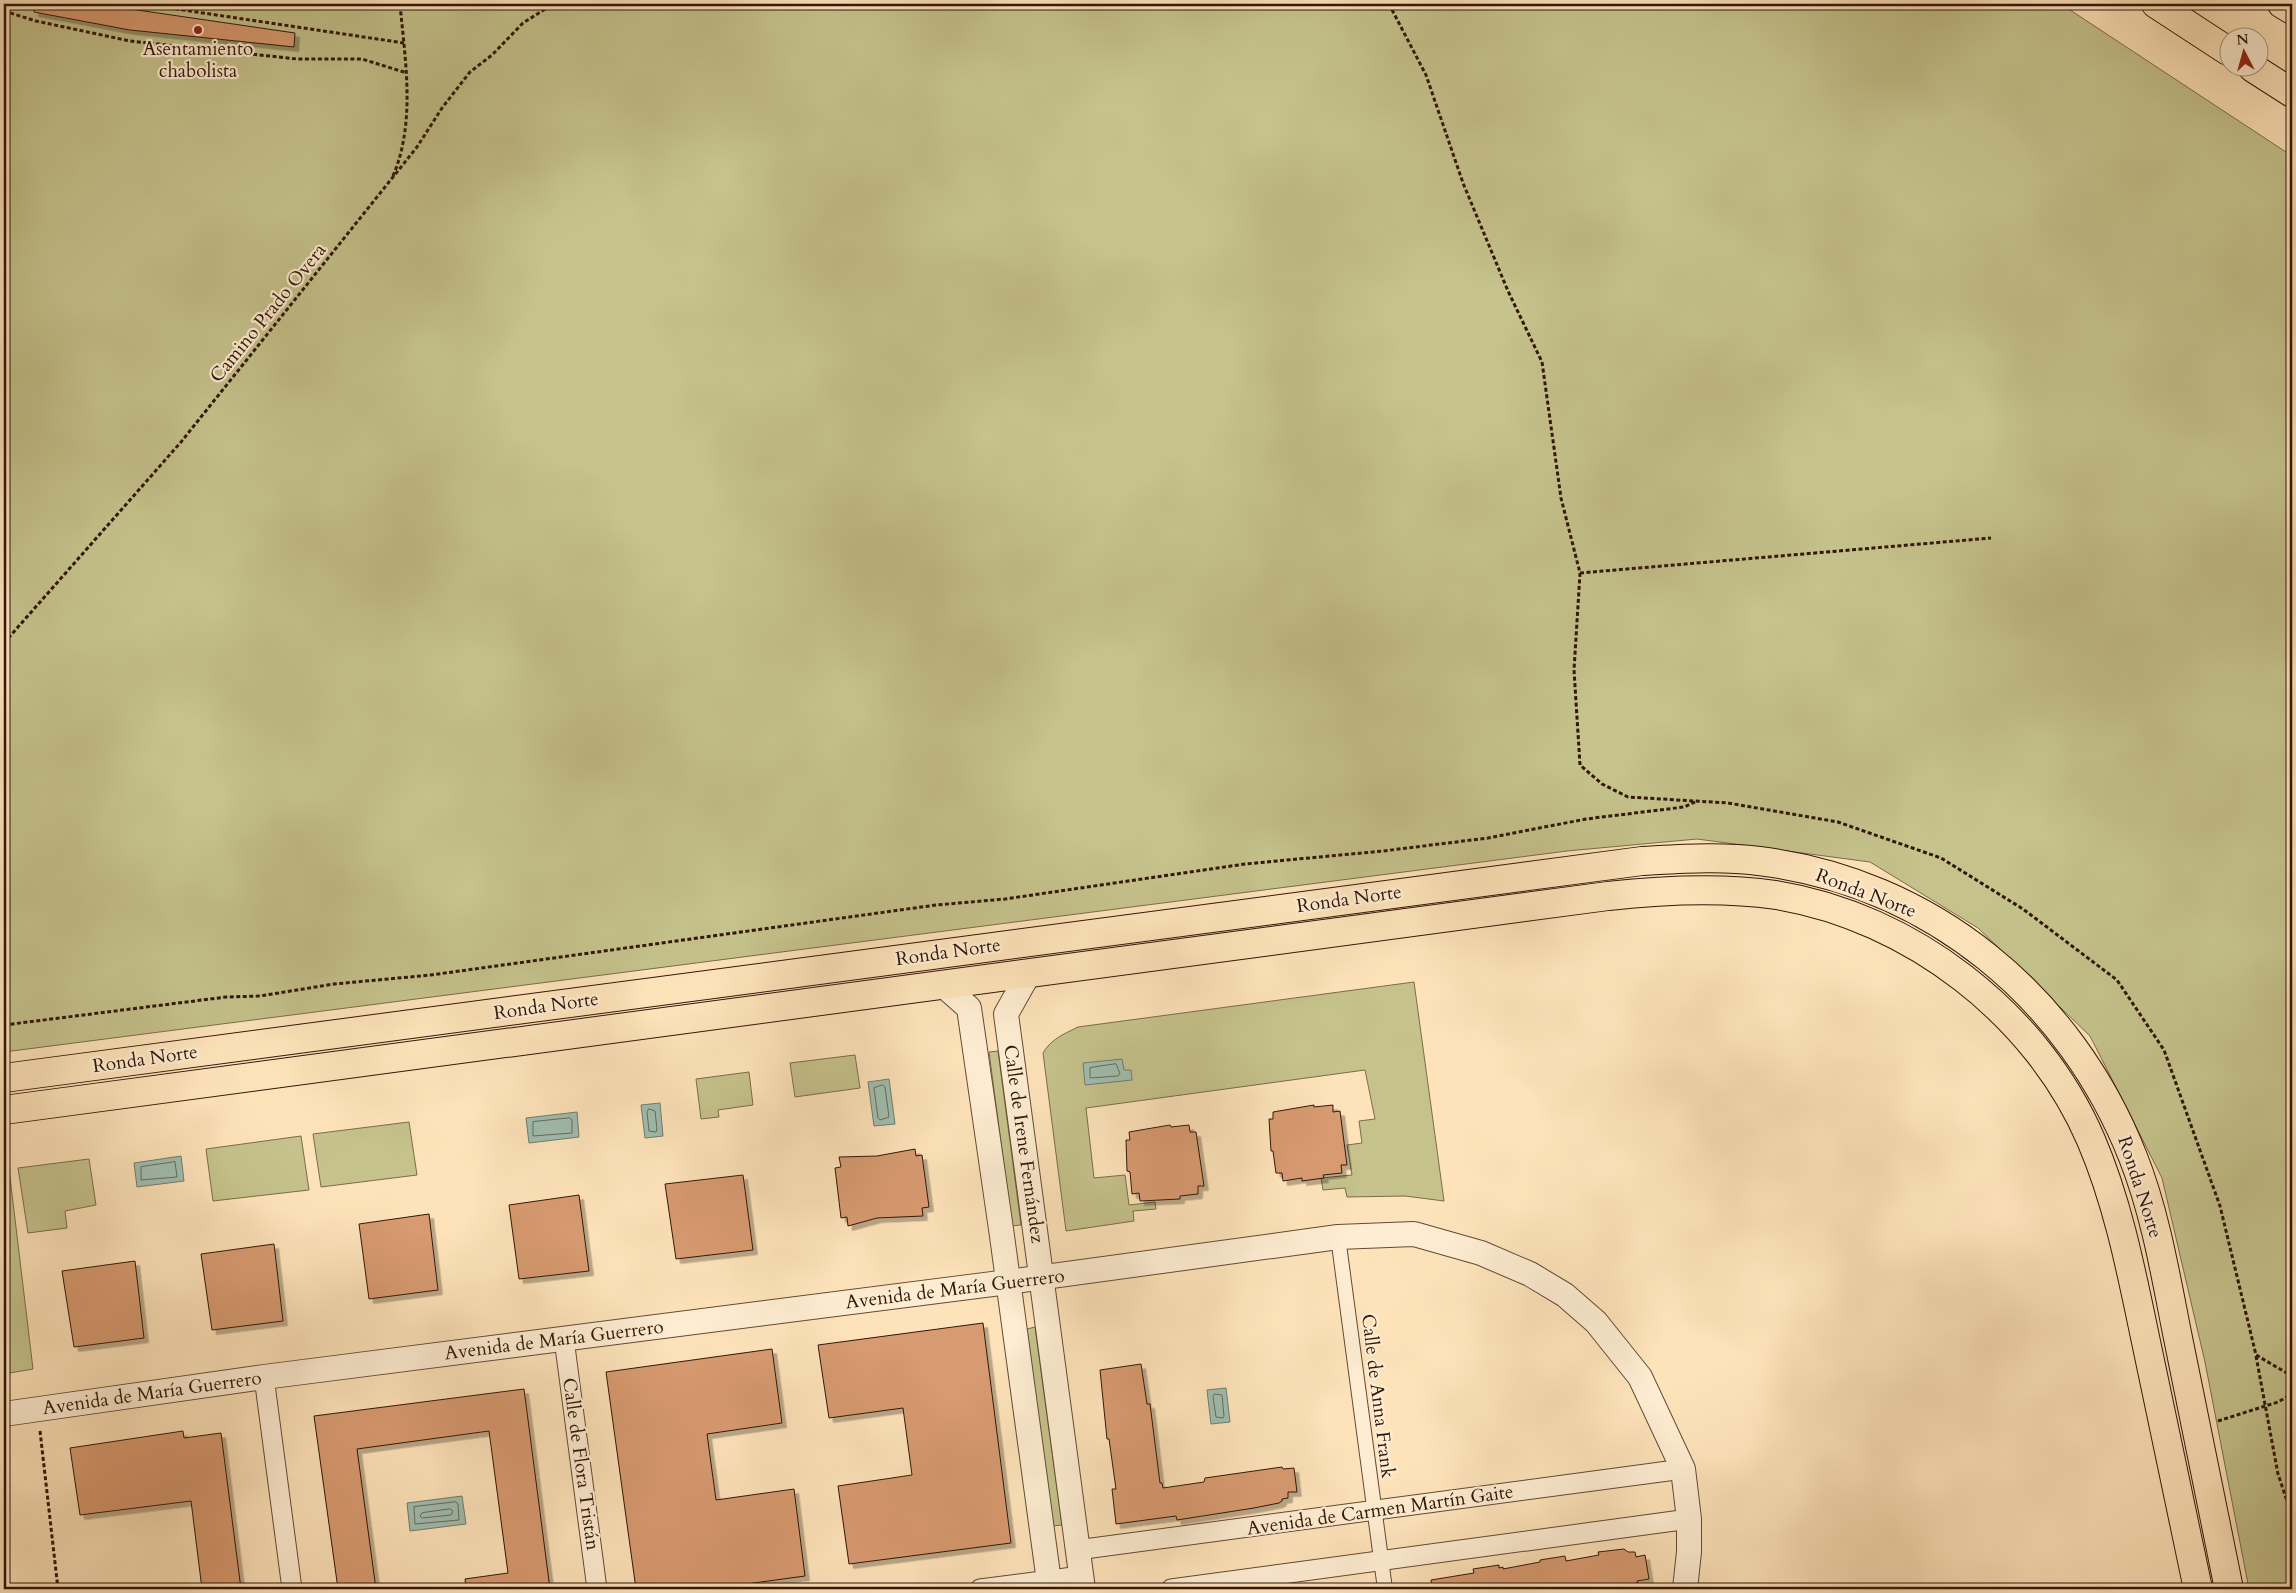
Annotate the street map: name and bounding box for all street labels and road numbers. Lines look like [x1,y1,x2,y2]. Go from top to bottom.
street label: Camino Prado Overa [204,238,332,388]
street label: Ronda Norte [1812,862,1920,924]
street label: Ronda Norte [1295,879,1403,919]
street label: Ronda Norte [894,932,1002,972]
street label: Ronda Norte [492,986,600,1026]
street label: Ronda Norte [91,1039,199,1079]
street label: Calle de Irene Fernández [997,1043,1051,1245]
street label: Ronda Norte [2111,1133,2169,1241]
street label: Avenida de María Guerrero [844,1263,1066,1315]
street label: Calle de Anna Frank [1355,1312,1401,1480]
street label: Avenida de María Guerrero [443,1314,665,1366]
street label: Avenida de María Guerrero [41,1365,263,1421]
street label: Calle de Flora Tristán [556,1376,606,1552]
street label: Avenida de Carmen Martín Gaite [1245,1478,1515,1542]

